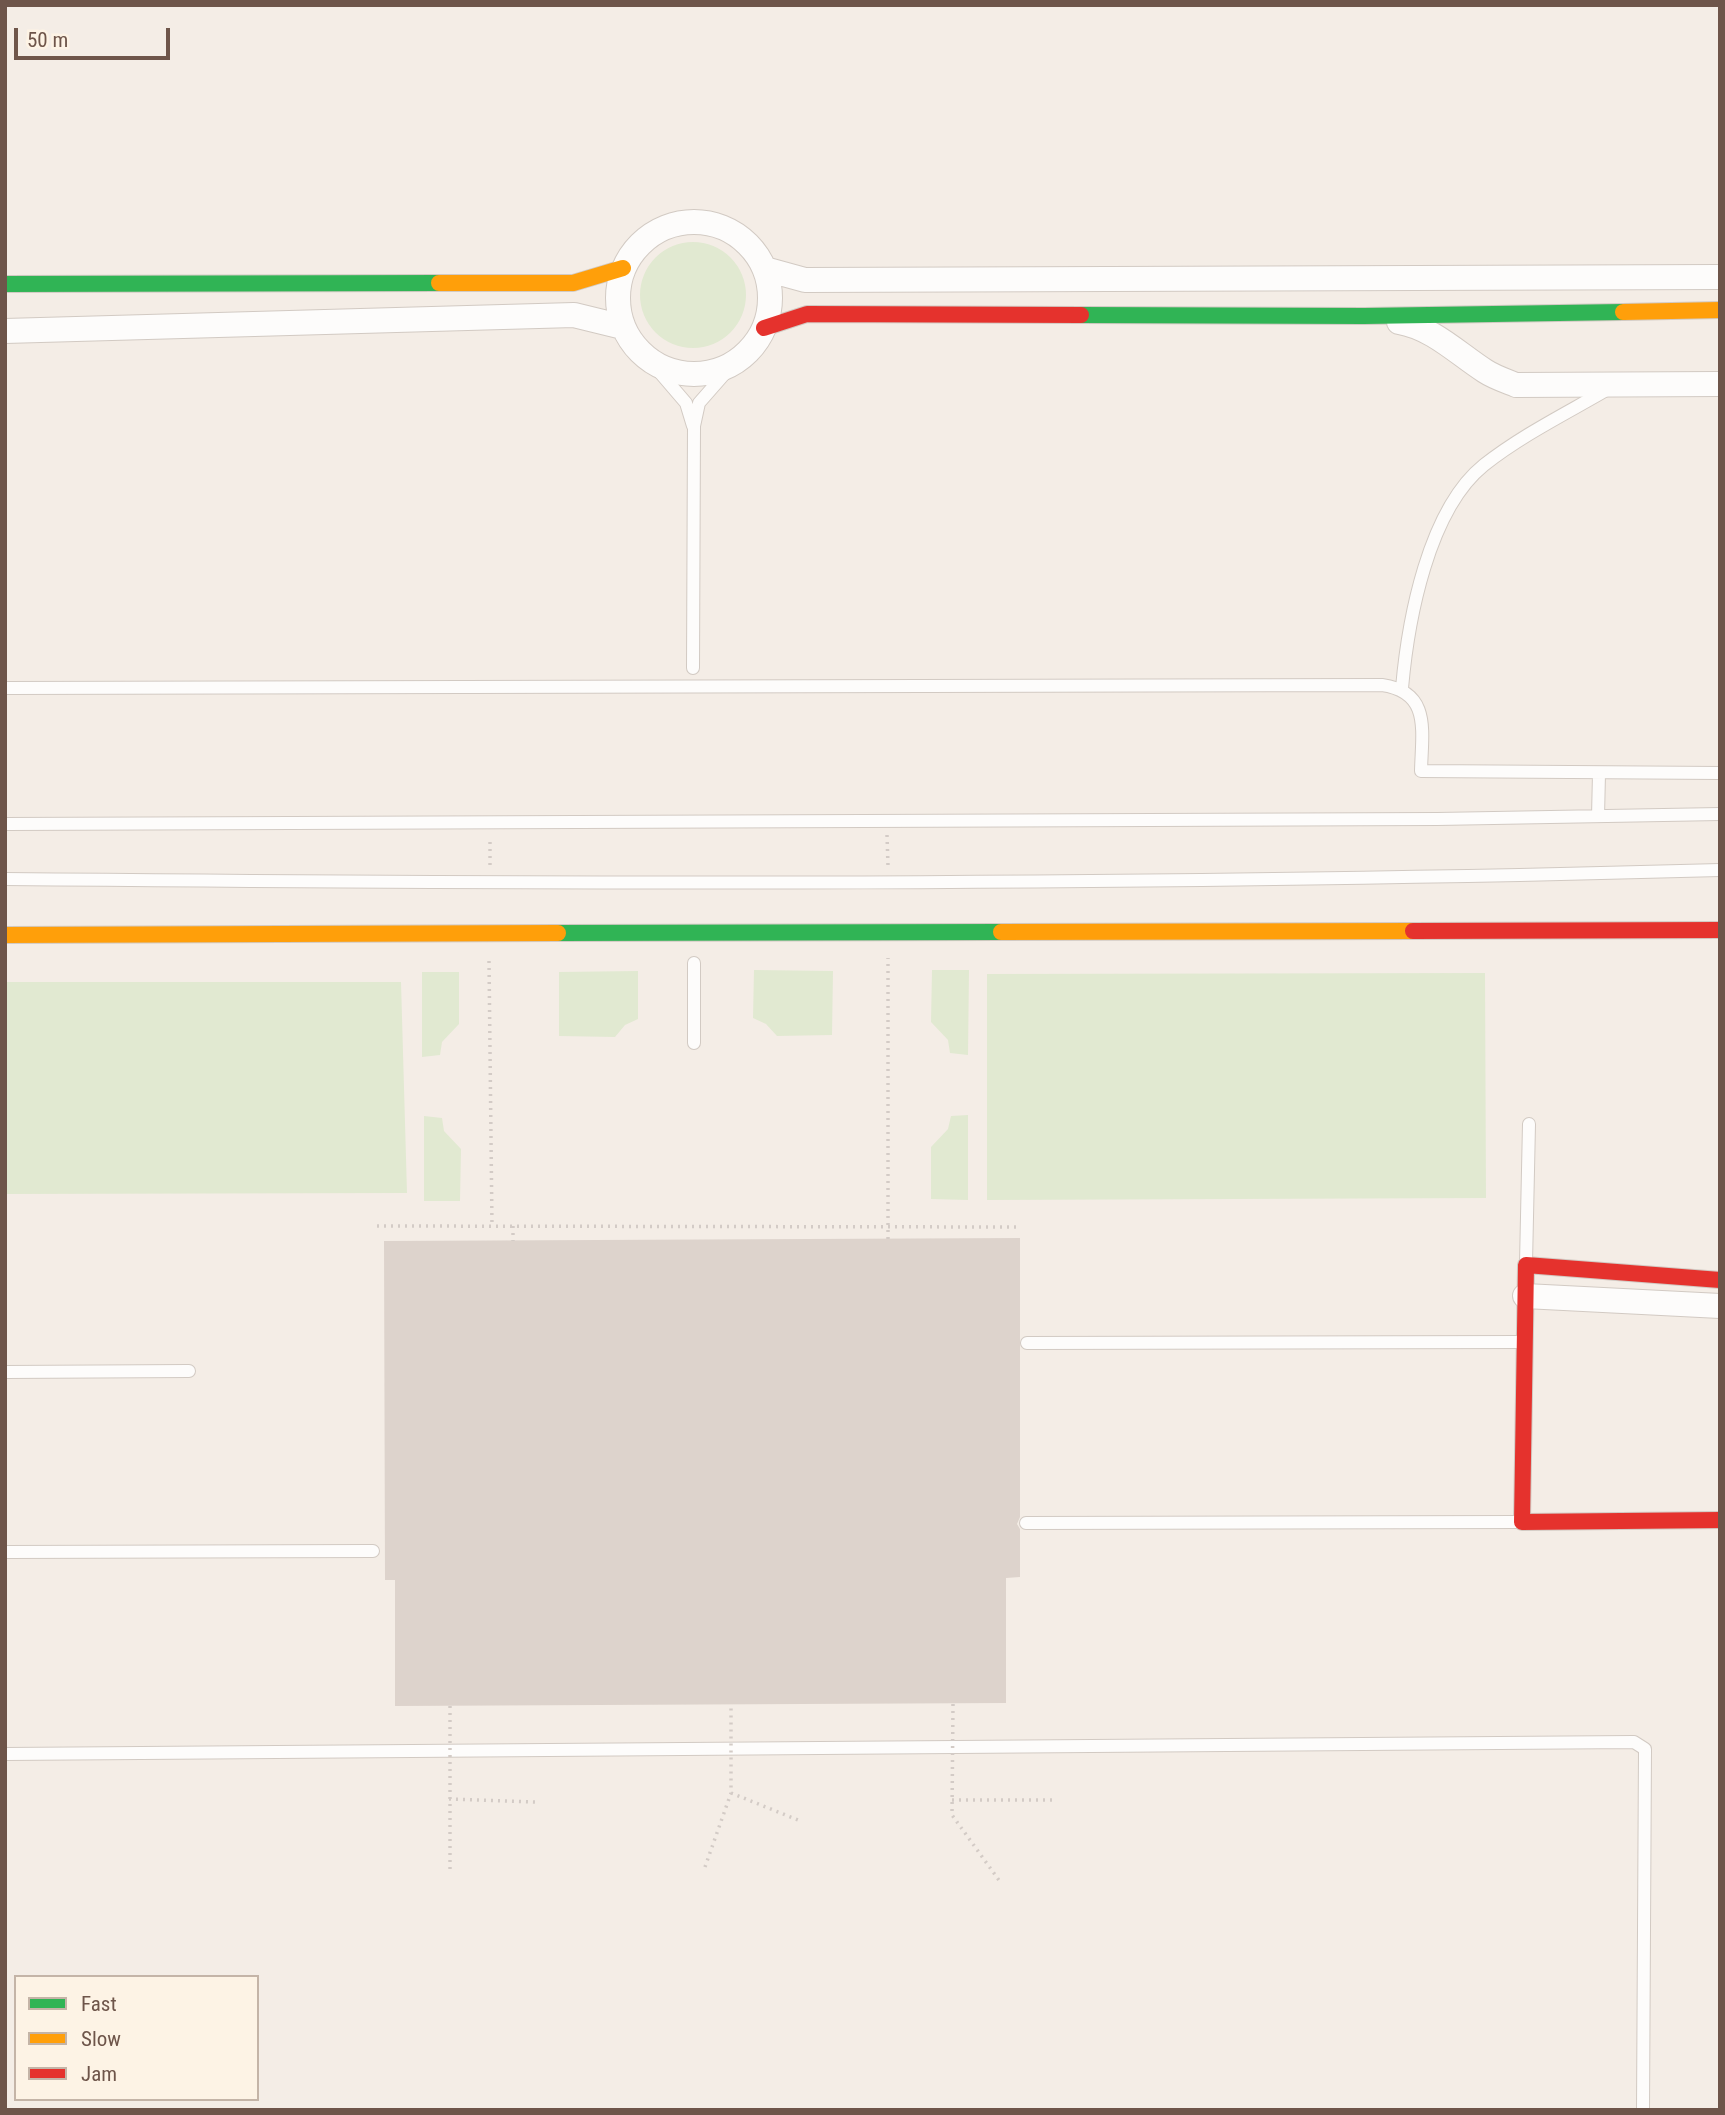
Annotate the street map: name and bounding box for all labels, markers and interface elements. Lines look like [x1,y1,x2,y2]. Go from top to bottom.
scale bar [18,14,173,58]
text: 50 m [27,28,68,52]
legend [14,1975,259,2101]
text: Fast [81,1992,117,2016]
text: Slow [81,2027,121,2051]
text: Jam [81,2062,117,2086]

